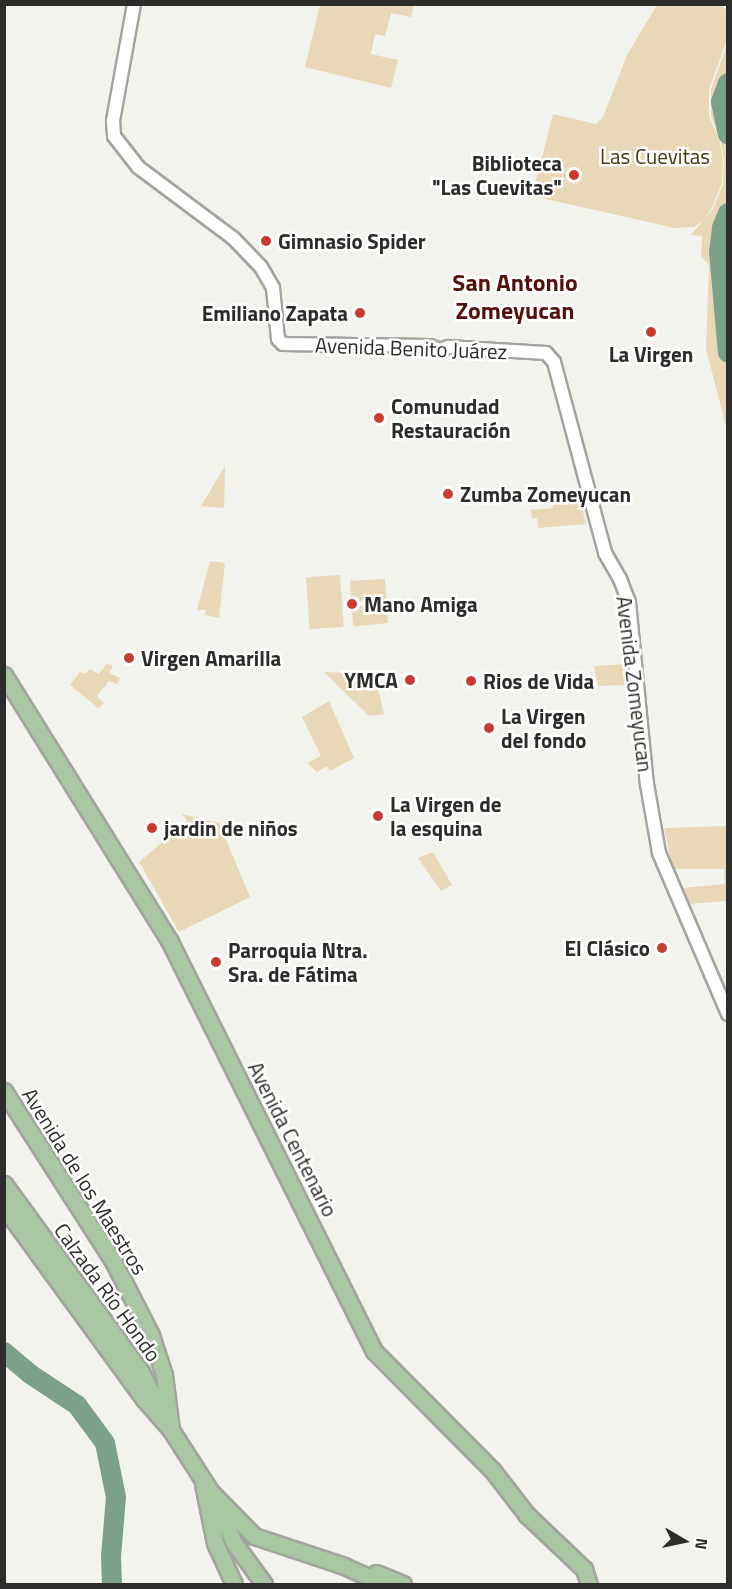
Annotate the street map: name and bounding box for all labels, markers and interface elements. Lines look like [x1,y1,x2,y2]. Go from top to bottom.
park label: Las Cuevitas [600,143,710,169]
place label: Biblioteca "Las Cuevitas" [432,150,562,200]
marker: Biblioteca "Las Cuevitas" [567,168,581,182]
place label: Gimnasio Spider [278,228,426,254]
marker: Gimnasio Spider [259,234,273,248]
district label: San Antonio Zomeyucan [452,269,578,325]
place label: Emiliano Zapata [202,300,348,326]
marker: Emiliano Zapata [353,306,367,320]
marker: La Virgen [644,325,658,339]
street label: Avenida Benito Juárez [315,332,507,364]
place label: La Virgen [609,341,693,367]
place label: Comunudad Restauración [391,393,511,443]
marker: Comunudad Restauración [372,411,386,425]
place label: Zumba Zomeyucan [460,481,631,507]
marker: Zumba Zomeyucan [441,487,455,501]
place label: Mano Amiga [364,591,478,617]
street label: Avenida Zomeyucan [612,595,658,773]
marker: Mano Amiga [345,597,359,611]
place label: Virgen Amarilla [141,645,281,671]
marker: Virgen Amarilla [122,651,136,665]
place label: YMCA [344,667,398,693]
place label: Rios de Vida [483,668,594,694]
marker: YMCA [403,673,417,687]
marker: Rios de Vida [464,674,478,688]
place label: La Virgen del fondo [501,703,586,753]
marker: La Virgen del fondo [482,721,496,735]
place label: La Virgen de la esquina [390,791,502,841]
marker: La Virgen de la esquina [371,809,385,823]
place label: jardin de niños [164,815,298,841]
marker: jardin de niños [145,821,159,835]
place label: El Clásico [564,935,650,961]
place label: Parroquia Ntra. Sra. de Fátima [228,937,368,987]
marker: El Clásico [655,941,669,955]
marker: Parroquia Ntra. Sra. de Fátima [209,955,223,969]
street label: Avenida Centenario [243,1057,343,1221]
street label: Avenida de los Maestros [17,1083,153,1279]
street label: Calzada Río Hondo [49,1218,167,1366]
north arrow [654,1511,714,1571]
text: N [689,1536,714,1551]

